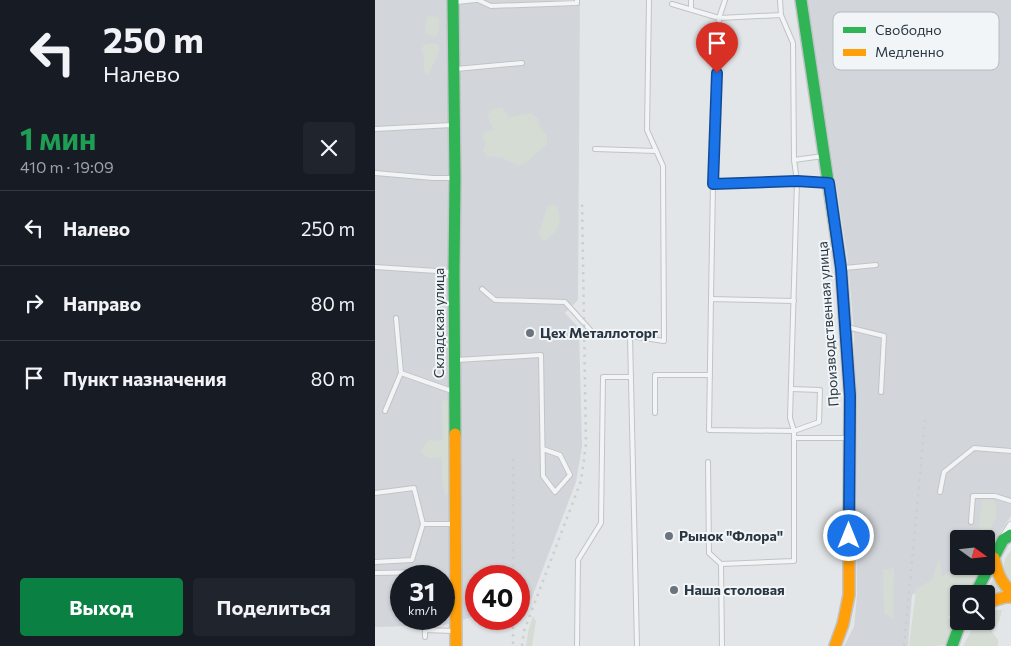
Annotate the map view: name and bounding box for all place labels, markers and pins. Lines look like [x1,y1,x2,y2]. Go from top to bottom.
pin [696,22,738,73]
place label: Цех Металлоторг [540,324,658,341]
marker: Цех Металлоторг [524,327,536,339]
place label: Рынок "Флора" [679,527,783,544]
marker: Рынок "Флора" [663,530,675,542]
place label: Наша столовая [684,581,785,598]
marker: Наша столовая [668,584,680,596]

